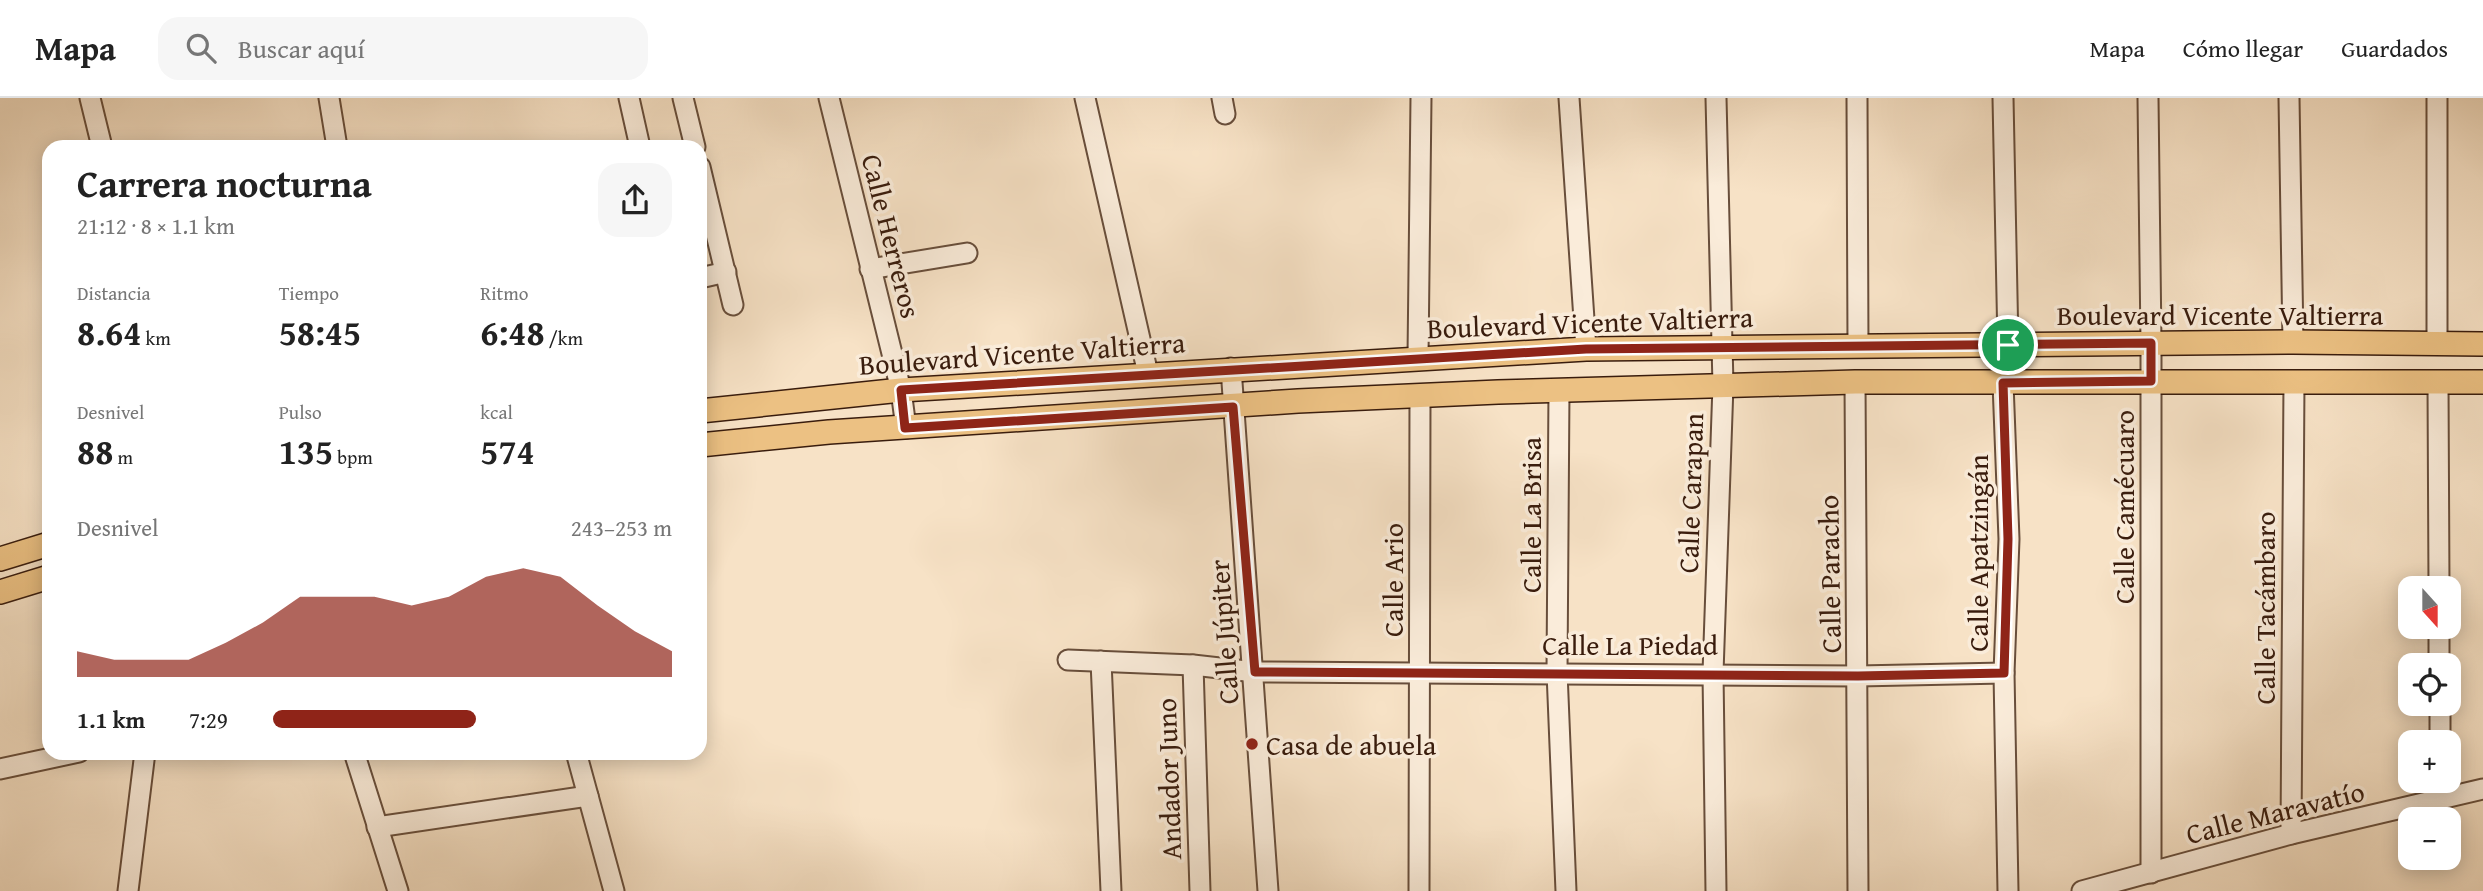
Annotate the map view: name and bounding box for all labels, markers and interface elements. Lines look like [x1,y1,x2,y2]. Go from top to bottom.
search box [158,17,648,80]
text: Mapa [35,24,116,72]
icon: search [182,29,220,67]
text: Buscar aquí [238,29,365,68]
text: Mapa [2089,31,2145,66]
text: Cómo llegar [2183,31,2303,66]
text: Guardados [2341,31,2448,66]
street label: Calle Herreros [852,150,932,322]
text: Carrera nocturna [77,155,372,211]
button: share [598,163,672,237]
text: 21:12 · 8 × 1.1 km [77,209,235,242]
text: Distancia [77,279,151,307]
text: Tiempo [279,279,339,307]
text: Ritmo [480,279,529,307]
street label: Boulevard Vicente Valtierra [2057,294,2384,335]
street label: Boulevard Vicente Valtierra [1426,296,1755,348]
text: 8.64 [77,307,141,358]
text: 58:45 [279,307,361,358]
text: 6:48 [480,307,545,358]
pin [1978,315,2038,375]
street label: Boulevard Vicente Valtierra [858,321,1187,385]
text: km [141,324,171,352]
text: /km [545,324,583,352]
icon: arrive [1989,326,2027,364]
text: Desnivel [77,398,144,426]
text: Pulso [279,398,322,426]
text: kcal [480,398,513,426]
street label: Calle Camécuaro [2103,410,2144,604]
street label: Calle Carapan [1667,412,1713,574]
text: 88 [77,426,113,477]
text: 135 [279,426,333,477]
text: 574 [480,426,535,477]
street label: Calle La Brisa [1510,436,1551,593]
text: m [113,443,133,471]
text: bpm [333,443,373,471]
street label: Calle Apatzingán [1957,454,1998,652]
street label: Calle Paracho [1807,495,1851,653]
text: Desnivel [77,511,158,544]
text: 243–253 m [571,511,672,544]
street label: Calle Tacámbaro [2244,512,2285,704]
street label: Calle Ario [1372,523,1413,637]
street label: Calle Júpiter [1197,558,1249,706]
north arrow [2398,576,2460,639]
map controls [2398,576,2461,870]
street label: Calle La Piedad [1542,624,1718,665]
button: locate [2398,653,2461,716]
street label: Andador Juno [1145,697,1191,861]
text: 1.1 km [77,703,145,736]
text: 7:29 [189,703,228,736]
place label: Casa de abuela [1266,724,1437,765]
button: + [2398,730,2461,793]
marker: Casa de abuela [1244,736,1260,752]
street label: Calle Maravatío [2182,770,2368,854]
button: − [2398,807,2461,870]

